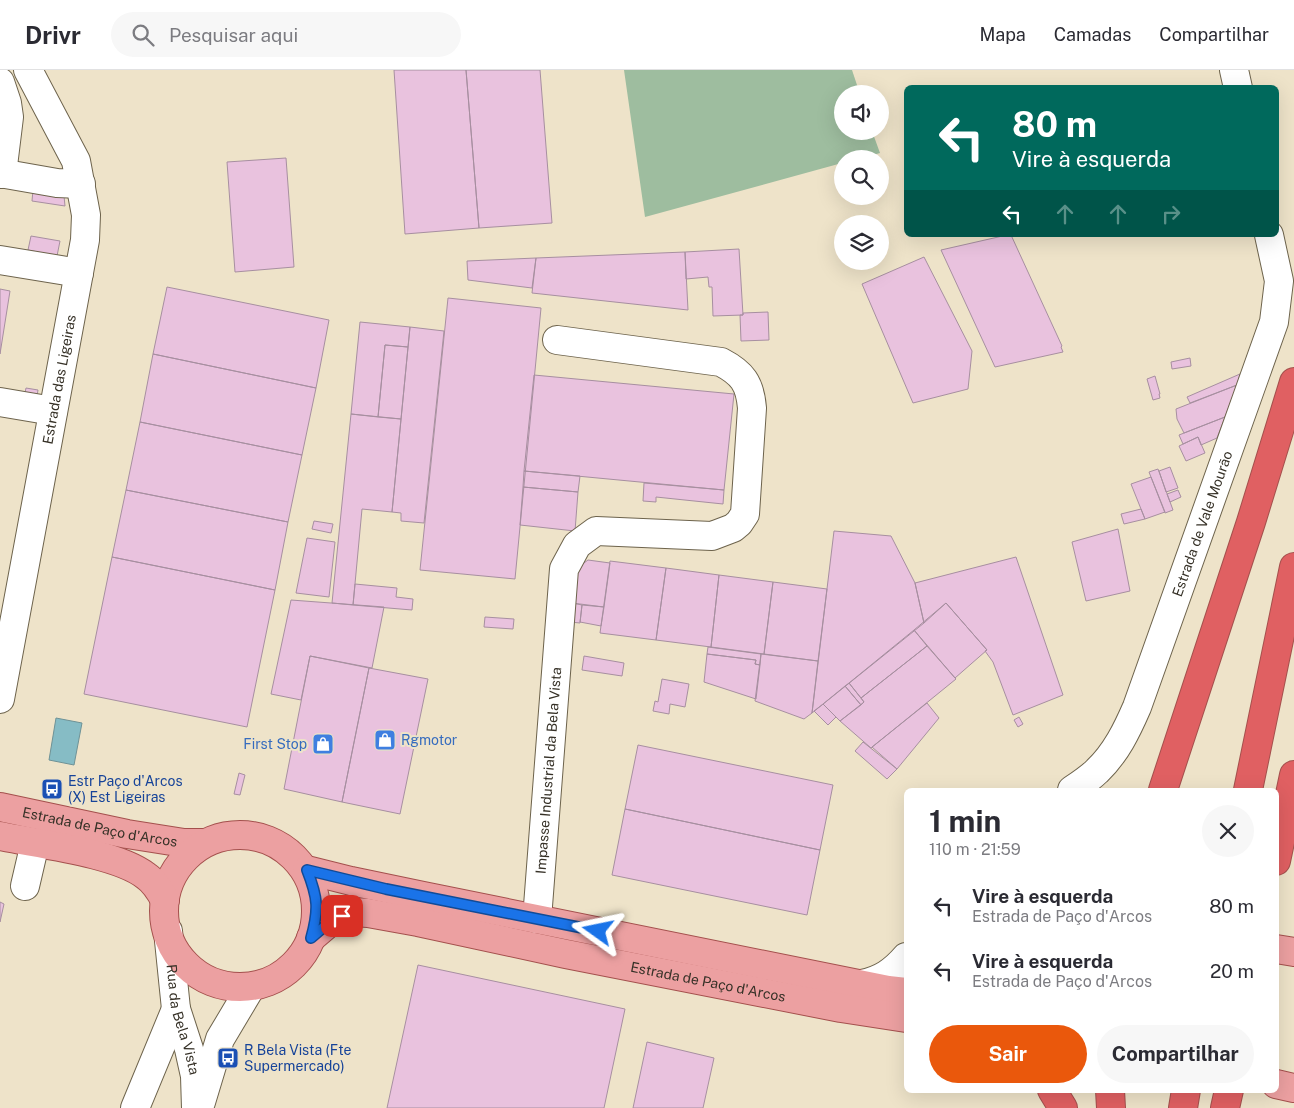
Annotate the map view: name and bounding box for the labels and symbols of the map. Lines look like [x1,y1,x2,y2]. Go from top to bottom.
street label: Estrada das Ligeiras [39,313,79,445]
street label: Estrada de Vale Mourão [1169,449,1236,599]
street label: Impasse Industrial da Bela Vista [533,666,564,874]
shop icon: Rgmotor [373,728,397,752]
shop icon: First Stop [311,732,335,756]
place label: Rgmotor [401,732,457,748]
place label: First Stop [243,736,307,752]
place label: Estr Paço d'Arcos (X) Est Ligeiras [68,773,183,805]
bus stop icon: Estr Paço d'Arcos (X) Est Ligeiras [40,777,64,801]
street label: Estrada de Paço d'Arcos [21,804,179,850]
pin [321,895,363,937]
position arrow [571,904,623,956]
street label: Estrada de Paço d'Arcos [629,959,787,1005]
street label: Rua da Bela Vista [163,963,202,1076]
place label: R Bela Vista (Fte Supermercado) [244,1042,351,1074]
bus stop icon: R Bela Vista (Fte Supermercado) [216,1046,240,1070]

